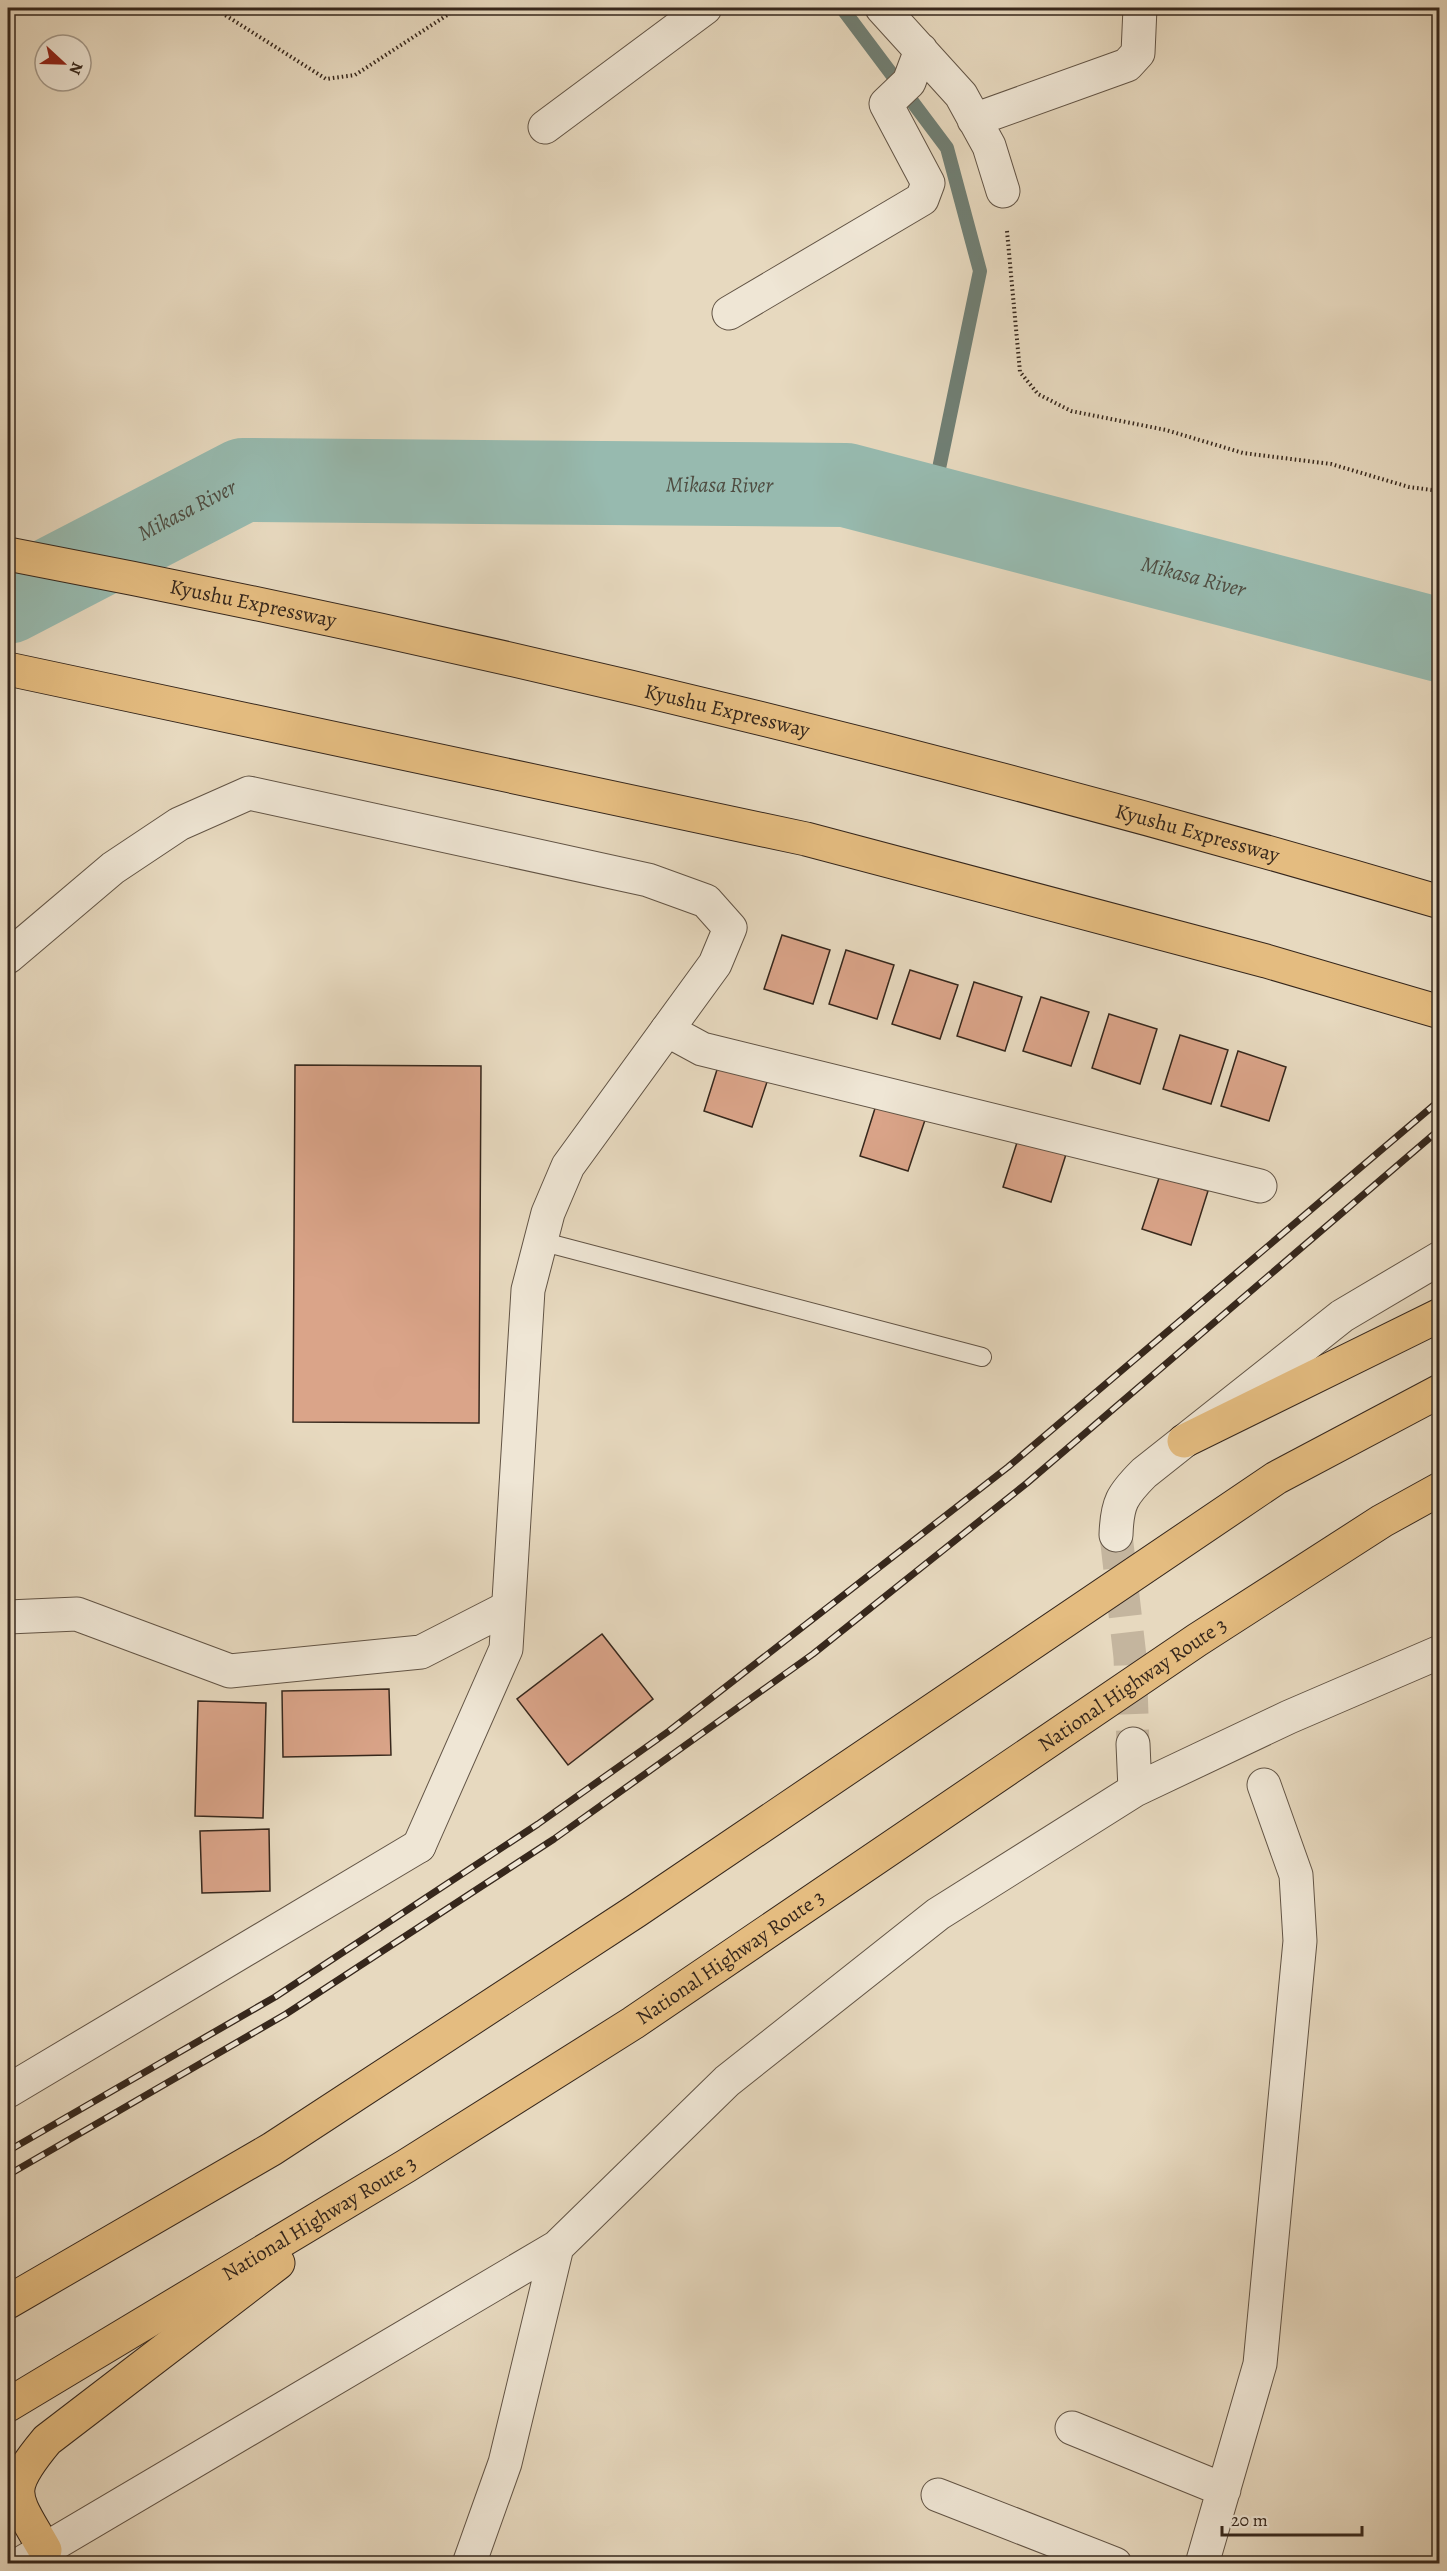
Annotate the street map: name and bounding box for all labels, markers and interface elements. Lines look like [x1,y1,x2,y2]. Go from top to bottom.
north arrow [33,33,93,93]
text: N [63,59,88,78]
water label: Mikasa River [665,470,774,500]
water label: Mikasa River [132,472,243,548]
water label: Mikasa River [1138,549,1250,605]
street label: Kyushu Expressway [167,572,340,634]
street label: Kyushu Expressway [642,677,813,744]
street label: Kyushu Expressway [1112,797,1283,869]
street label: National Highway Route 3 [1032,1610,1232,1758]
street label: National Highway Route 3 [630,1883,830,2031]
street label: National Highway Route 3 [217,2149,422,2287]
scale bar [1222,2499,1362,2537]
text: 20 m [1231,2508,1268,2532]

